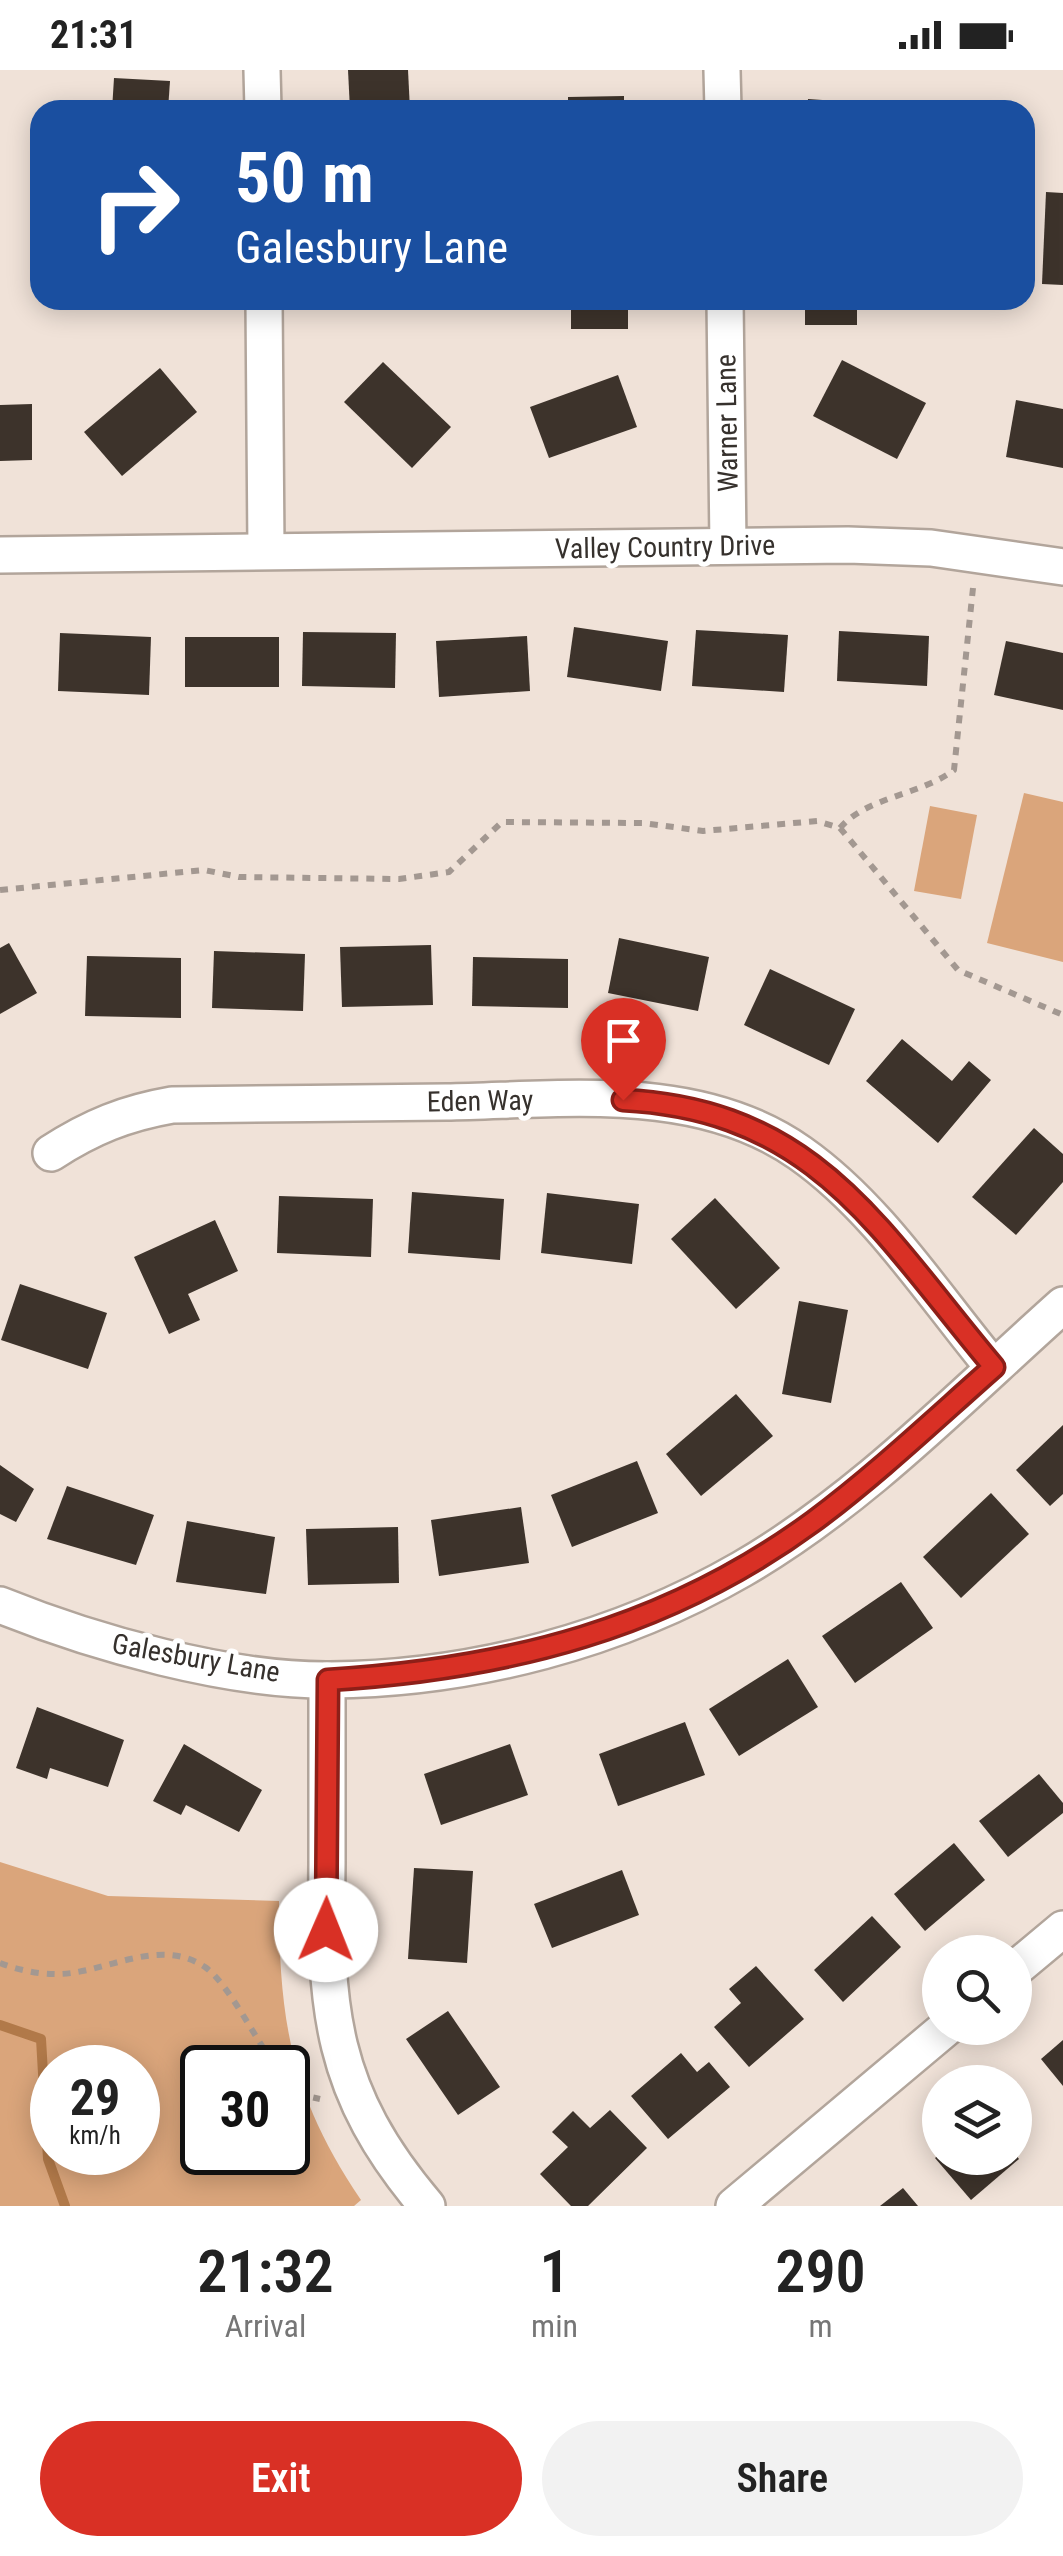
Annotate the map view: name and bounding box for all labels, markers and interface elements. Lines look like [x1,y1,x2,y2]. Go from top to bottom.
text: 21:31 [50,13,137,57]
text: 50 m [235,137,374,219]
icon: right [70,140,200,270]
text: Galesbury Lane [235,221,508,274]
street label: Warner Lane [709,354,745,492]
street label: Valley Country Drive [555,529,775,565]
pin [581,998,666,1101]
icon: arrive [596,1013,651,1068]
street label: Eden Way [427,1084,534,1118]
street label: Galesbury Lane [109,1627,283,1689]
position arrow [274,1878,378,1982]
map controls [922,1935,1032,2175]
button: search [922,1935,1032,2045]
speed limit sign: 30 [180,2045,310,2175]
button: layers [922,2065,1032,2175]
text: 29 [70,2069,120,2127]
text: km/h [69,2121,121,2150]
text: 21:32 [197,2236,334,2307]
text: 1 [539,2236,570,2307]
text: 290 [775,2236,866,2307]
text: Arrival [225,2307,306,2345]
text: min [531,2307,578,2345]
text: m [808,2307,833,2345]
button: Exit [40,2421,522,2536]
button: Share [542,2421,1023,2536]

